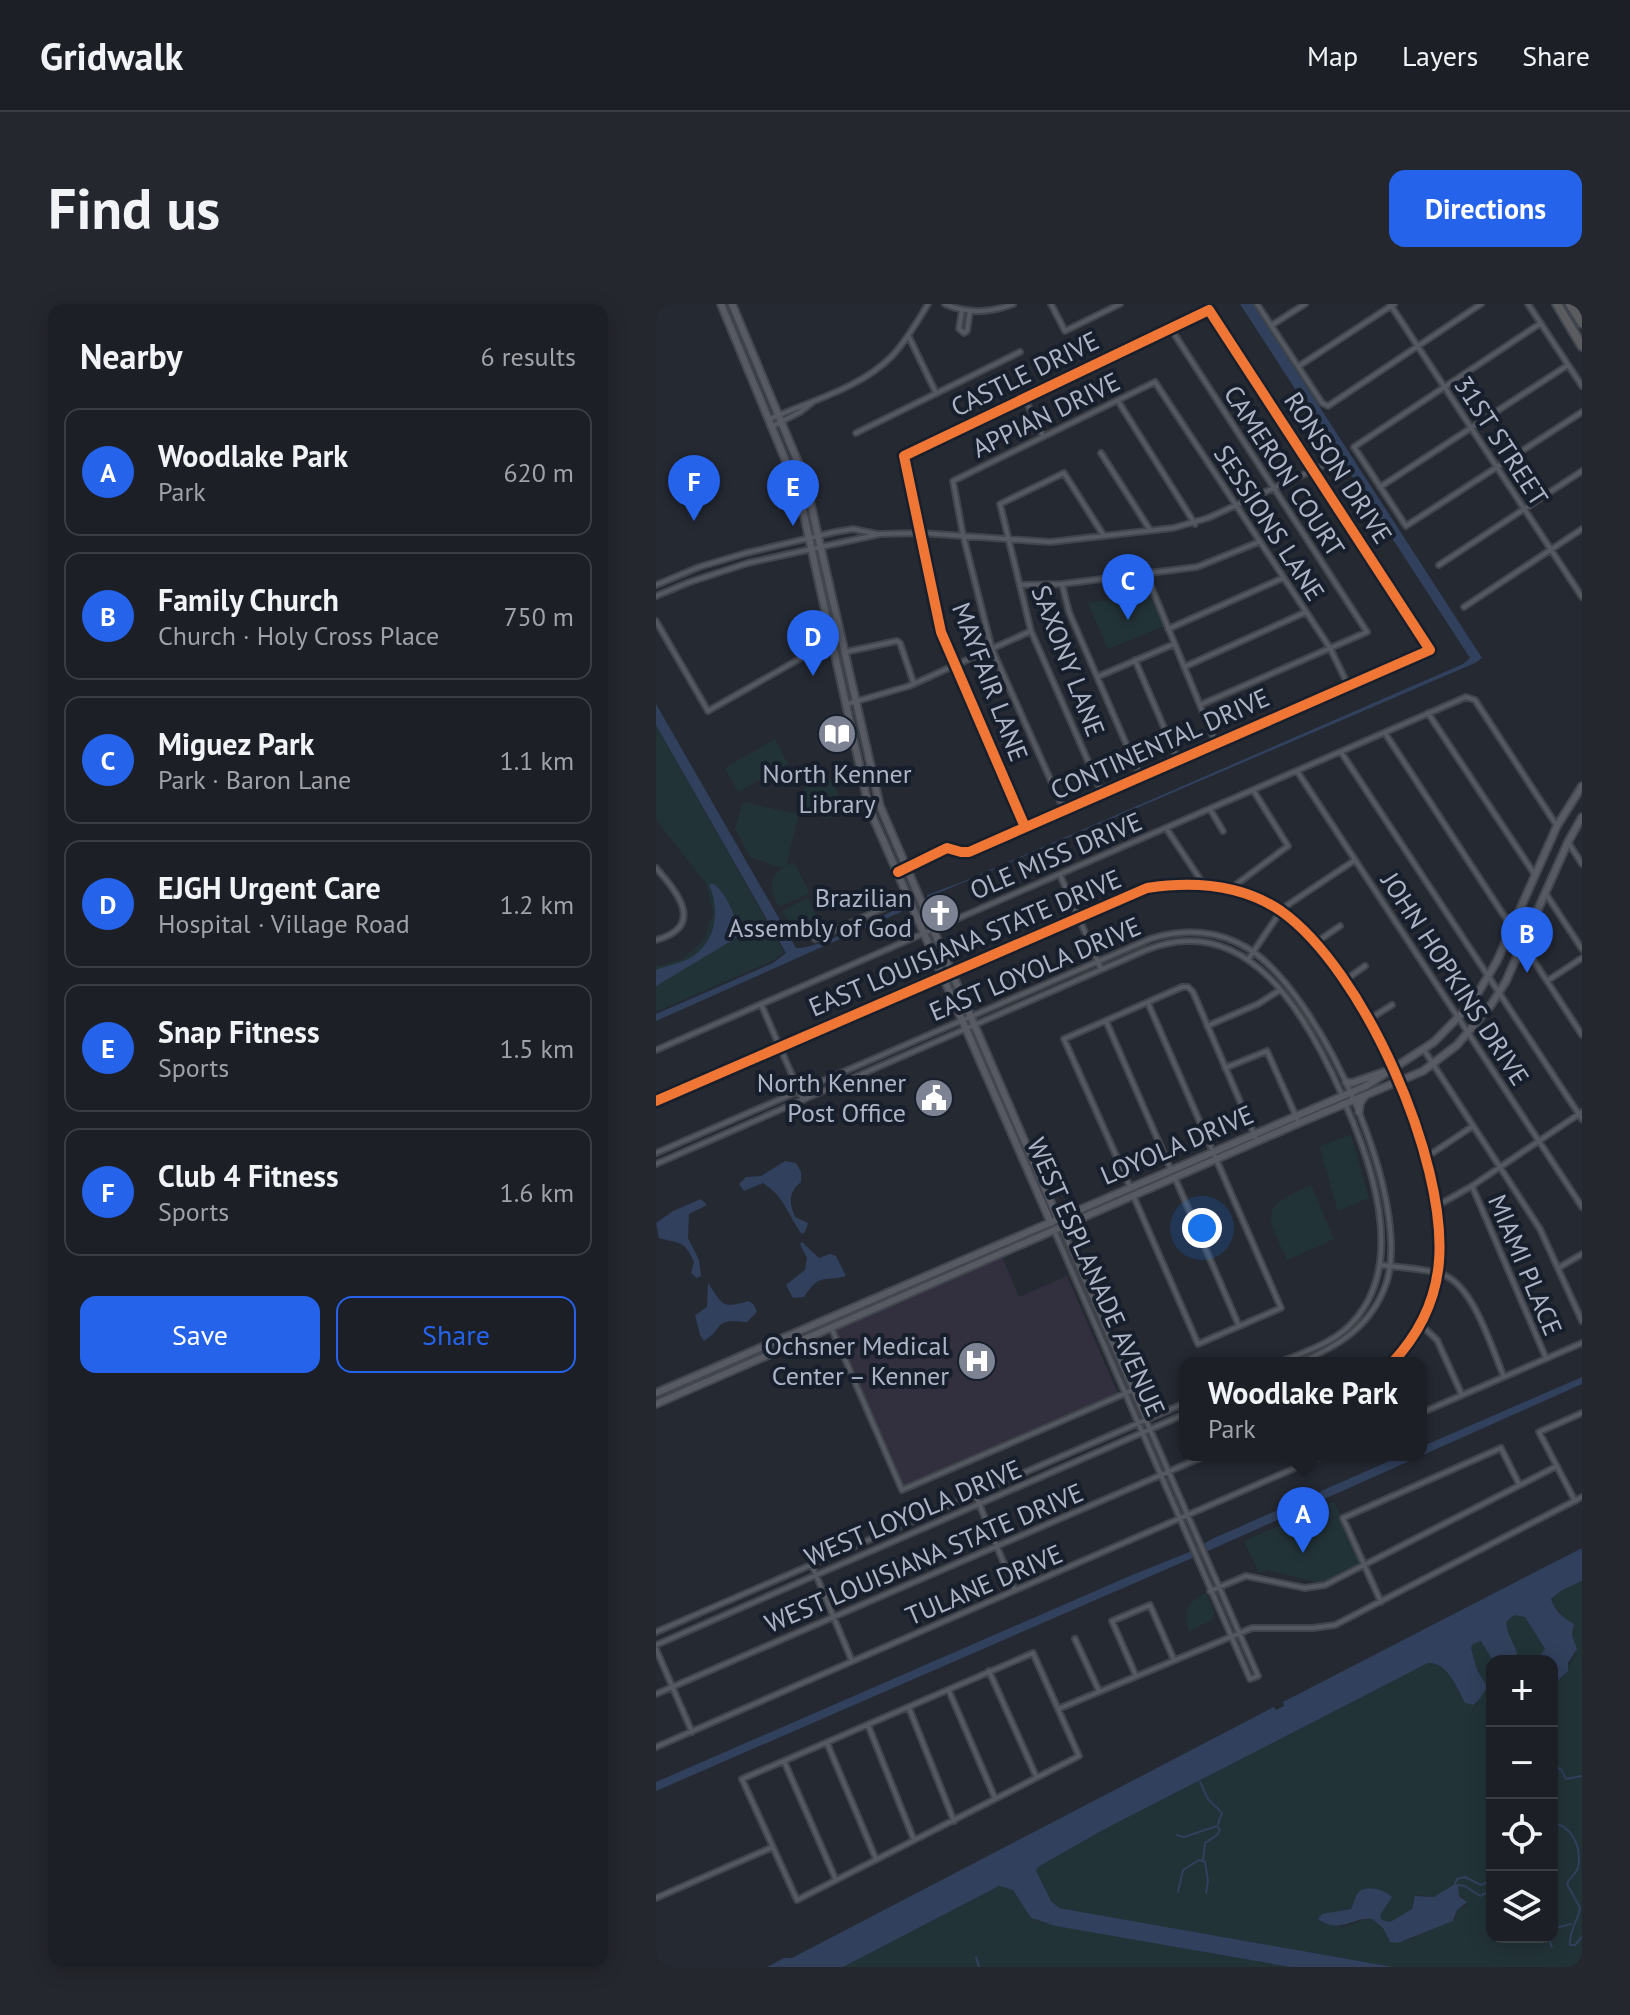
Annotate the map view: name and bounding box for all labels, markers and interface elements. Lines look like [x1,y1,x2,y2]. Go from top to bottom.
text: Gridwalk [40,31,183,80]
text: Map [1307,37,1358,74]
text: Layers [1402,37,1478,74]
text: Share [1522,37,1590,74]
button: Directions [1389,170,1582,247]
text: Find us [48,172,220,244]
street label: CASTLE DRIVE [945,324,1104,424]
text: Nearby [80,334,182,378]
text: 6 results [481,340,576,373]
street label: APPIAN DRIVE [967,365,1125,465]
street label: 31ST STREET [1447,369,1556,512]
street label: CAMERON COURT [1217,379,1352,563]
street label: RONSON DRIVE [1277,386,1400,550]
text: Woodlake Park [158,436,348,475]
street label: SESSIONS LANE [1207,439,1332,607]
pin: F [668,455,720,521]
text: A [100,456,116,489]
text: 620 m [503,456,574,489]
pin: E [767,460,819,526]
text: Park [158,475,206,508]
pin: C [1102,554,1154,620]
text: Family Church [158,580,339,619]
street label: SAXONY LANE [1025,581,1112,741]
street label: MAYFAIR LANE [945,598,1036,766]
text: B [100,600,116,633]
text: 750 m [503,600,574,633]
pin: D [787,610,839,676]
text: Church · Holy Cross Place [158,619,439,652]
street label: CONTINENTAL DRIVE [1045,680,1274,807]
library icon: North Kenner Library [816,713,858,755]
text: Miguez Park [158,724,314,763]
text: C [101,744,115,777]
text: 1.1 km [500,744,574,777]
place label: North Kenner Library [762,757,912,820]
text: Park · Baron Lane [158,763,351,796]
street label: OLE MISS DRIVE [965,804,1147,907]
street label: EAST LOUISIANA STATE DRIVE [803,862,1126,1023]
street label: JOHN HOPKINS DRIVE [1374,865,1537,1091]
text: EJGH Urgent Care [158,868,381,907]
place label: Brazilian Assembly of God [728,881,912,944]
text: D [100,888,116,921]
text: 1.2 km [500,888,574,921]
church icon: Brazilian Assembly of God [919,892,961,934]
text: Hospital · Village Road [158,907,410,940]
pin: B [1501,907,1553,973]
street label: EAST LOYOLA DRIVE [924,909,1145,1028]
text: Snap Fitness [158,1012,320,1051]
text: E [101,1032,115,1065]
text: 1.5 km [500,1032,574,1065]
text: Sports [158,1051,229,1084]
place label: North Kenner Post Office [757,1066,906,1129]
public building icon: North Kenner Post Office [913,1077,955,1119]
street label: LOYOLA DRIVE [1095,1097,1258,1192]
street label: WEST ESPLANADE AVENUE [1020,1132,1173,1421]
text: Club 4 Fitness [158,1156,339,1195]
text: F [101,1176,115,1209]
text: 1.6 km [500,1176,574,1209]
street label: MIAMI PLACE [1481,1189,1570,1340]
text: Sports [158,1195,229,1228]
your location [1182,1208,1222,1248]
button: Save [80,1296,320,1373]
button: Share [336,1296,576,1373]
place label: Ochsner Medical Center – Kenner [764,1329,949,1392]
hospital icon: Ochsner Medical Center – Kenner [956,1340,998,1382]
popup [1179,1357,1427,1461]
text: Woodlake Park [1208,1373,1398,1412]
text: Park [1208,1412,1256,1445]
street label: WEST LOYOLA DRIVE [799,1452,1026,1573]
street label: WEST LOUISIANA STATE DRIVE [760,1475,1088,1640]
pin: A [1277,1487,1329,1553]
street label: TULANE DRIVE [900,1537,1067,1632]
map controls [1486,1655,1558,1943]
button: + [1486,1655,1558,1727]
button: − [1486,1727,1558,1799]
button: locate [1486,1799,1558,1871]
button: layers [1486,1871,1558,1943]

